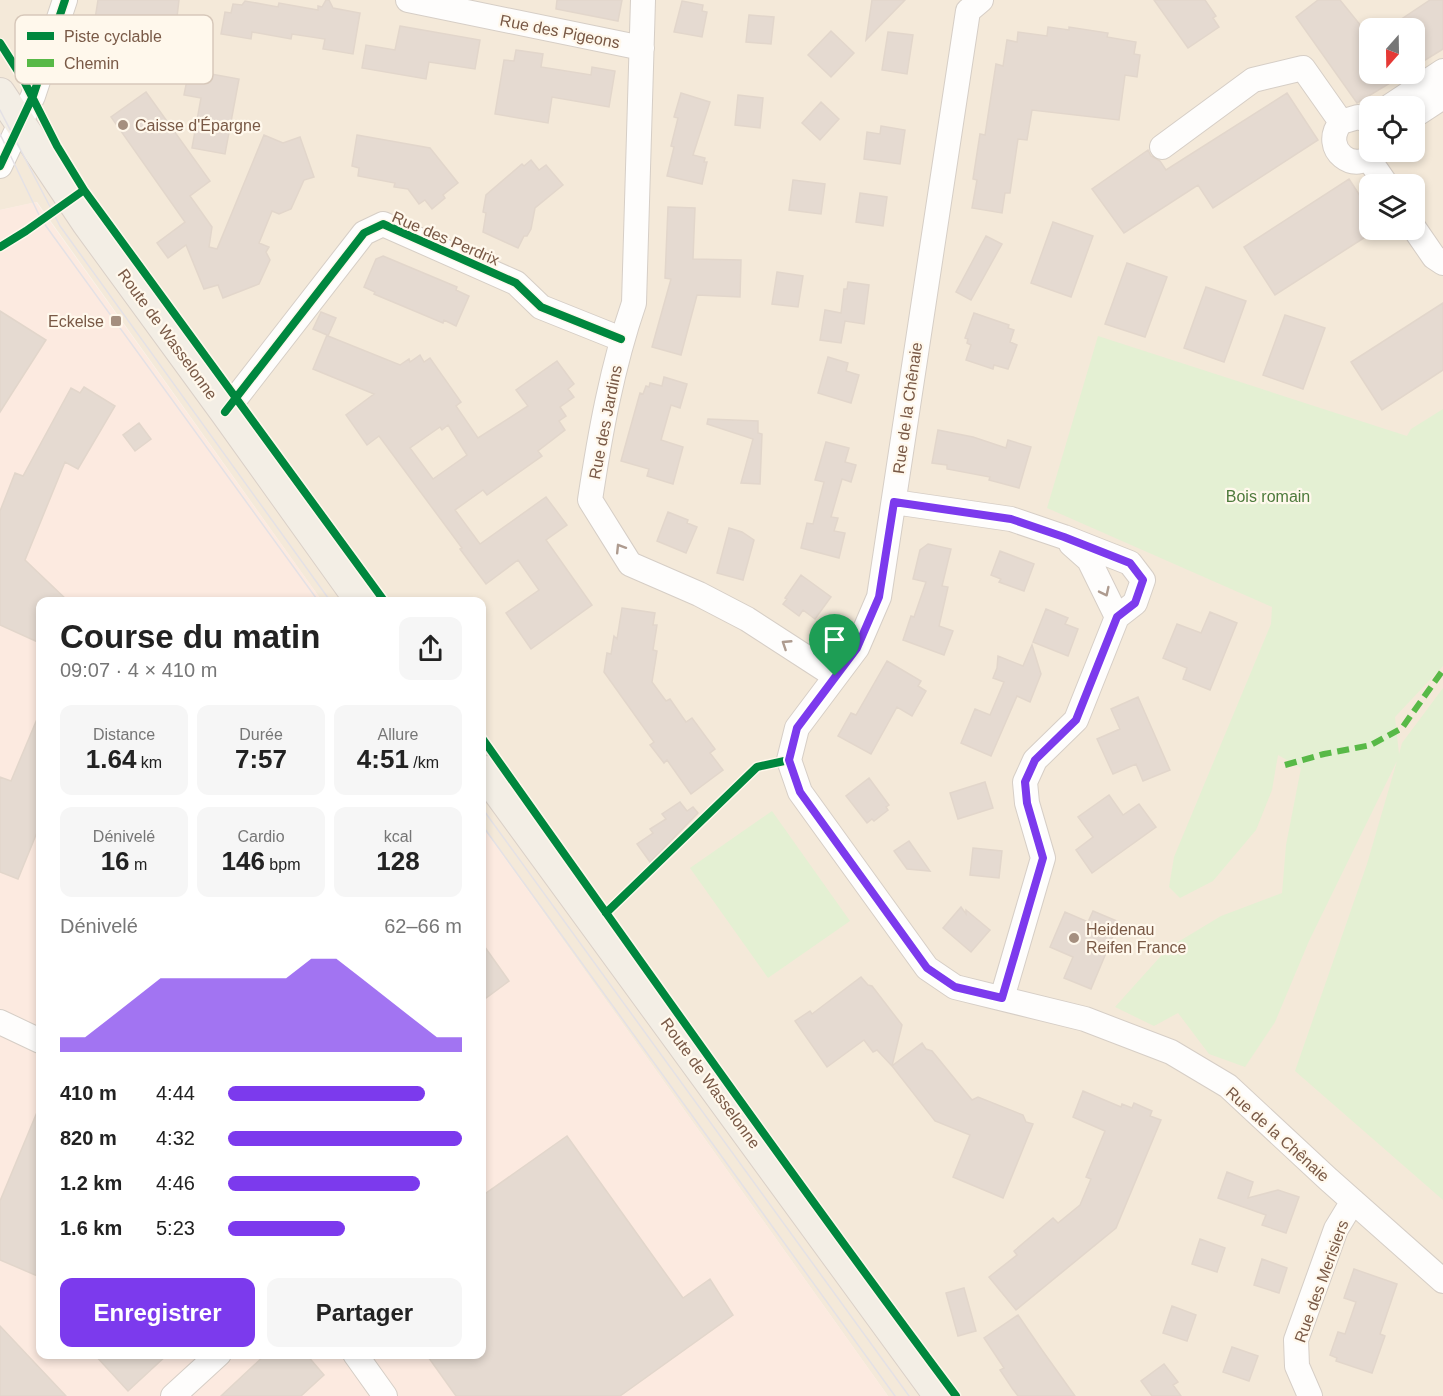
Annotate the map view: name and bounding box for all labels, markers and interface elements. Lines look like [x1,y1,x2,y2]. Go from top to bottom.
street label: Rue des Pigeons [498,12,621,51]
legend [15,15,213,84]
north arrow [1359,18,1425,84]
map controls [1359,18,1425,240]
text: Piste cyclable [64,28,162,45]
text: Chemin [64,55,119,72]
button: locate [1359,96,1425,162]
place label: Caisse d'Épargne [135,116,261,134]
marker: Caisse d'Épargne [116,118,130,132]
button: layers [1359,174,1425,240]
street label: Rue des Perdrix [390,208,502,269]
street label: Route de Wasselonne [115,266,221,403]
place label: Eckelse [48,313,104,330]
marker: Eckelse [109,314,123,328]
street label: Rue de la Chênaie [890,341,925,475]
street label: Rue des Jardins [586,364,625,480]
park label: Bois romain [1226,488,1310,505]
one-way arrow [615,544,627,554]
one-way arrow [1097,585,1109,596]
pin [809,614,860,676]
button: share [399,617,462,680]
text: Course du matin [60,618,320,655]
icon: arrive [818,623,851,656]
one-way arrow [782,640,793,651]
text: 09:07 · 4 × 410 m [60,659,217,681]
text: Distance [93,726,155,743]
text: Durée [239,726,283,743]
text: Allure [378,726,418,743]
text: 1.64 [86,744,136,774]
text: 7:57 [235,744,287,774]
text: 4:51 [357,744,409,774]
text: km [136,754,162,771]
text: /km [409,754,439,771]
text: Dénivelé [93,828,155,845]
text: Cardio [237,828,285,845]
text: kcal [384,828,412,845]
text: 16 [101,846,130,876]
text: 146 [222,846,265,876]
text: 128 [376,846,420,876]
text: m [130,856,147,873]
text: bpm [265,856,300,873]
text: Dénivelé [60,915,138,937]
text: 62–66 m [384,915,462,937]
place label: Heidenau Reifen France [1086,921,1187,956]
marker: Heidenau Reifen France [1067,931,1081,945]
street label: Route de Wasselonne [658,1015,764,1152]
text: 410 m [60,1082,117,1104]
text: 4:44 [156,1082,195,1104]
street label: Rue de la Chênaie [1223,1084,1333,1185]
text: 820 m [60,1127,117,1149]
text: 4:32 [156,1127,195,1149]
text: 1.2 km [60,1172,122,1194]
text: 4:46 [156,1172,195,1194]
text: 1.6 km [60,1217,122,1239]
text: 5:23 [156,1217,195,1239]
street label: Rue des Merisiers [1291,1218,1352,1345]
button: Enregistrer [60,1278,255,1347]
button: Partager [267,1278,462,1347]

